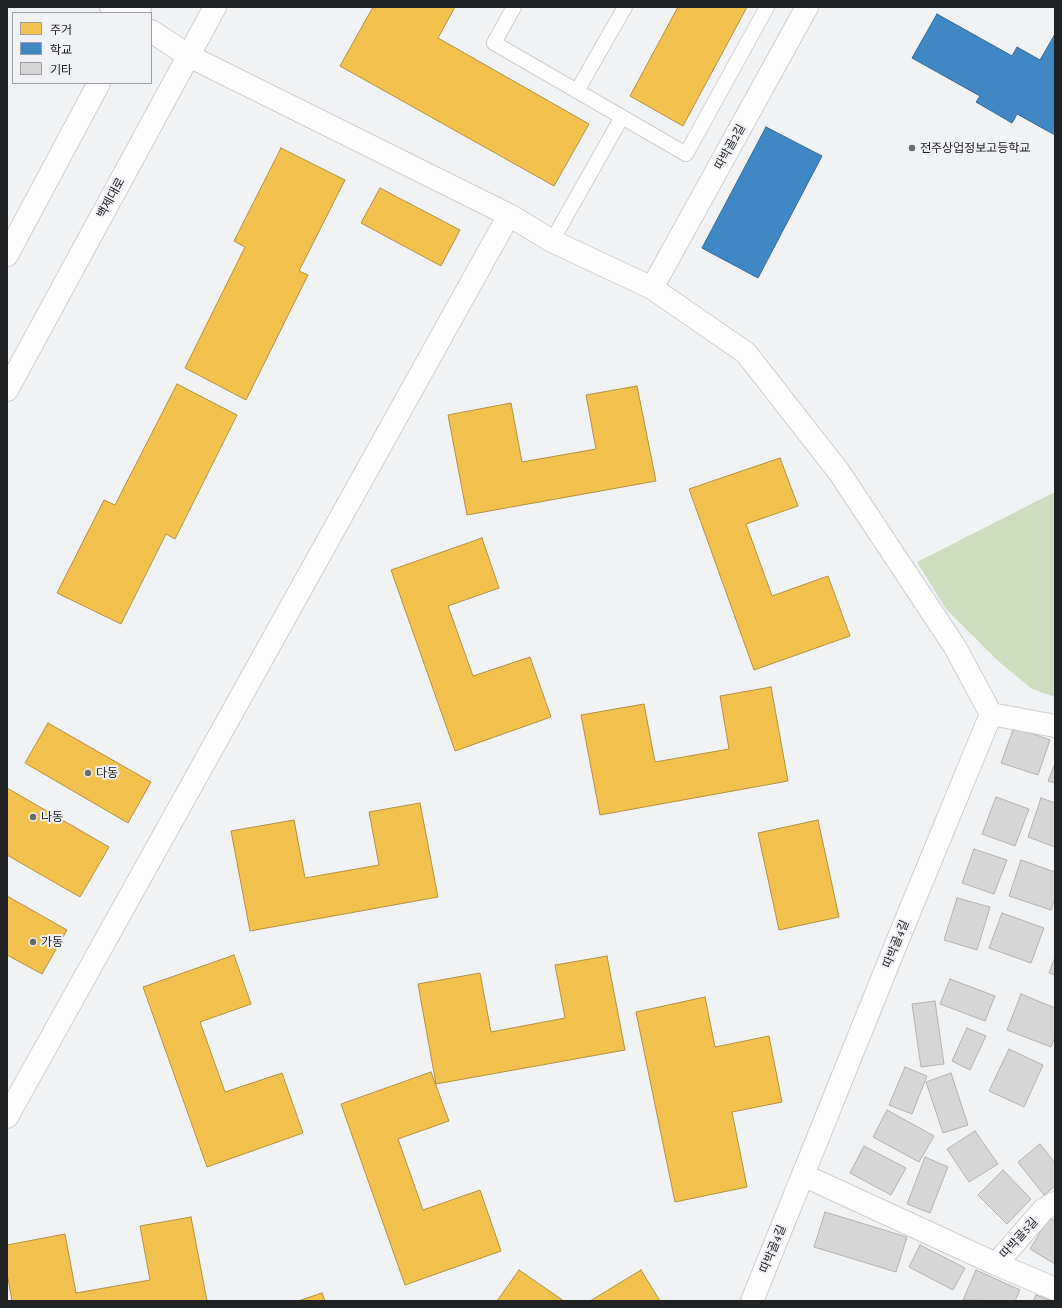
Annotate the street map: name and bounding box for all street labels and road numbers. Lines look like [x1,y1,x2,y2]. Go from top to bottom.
street label: 따박골2길 [712,122,748,172]
street label: 백제대로 [94,175,128,221]
street label: 따박골4길 [880,918,912,970]
street label: 따박골5길 [997,1215,1041,1261]
street label: 따박골4길 [757,1223,789,1275]

